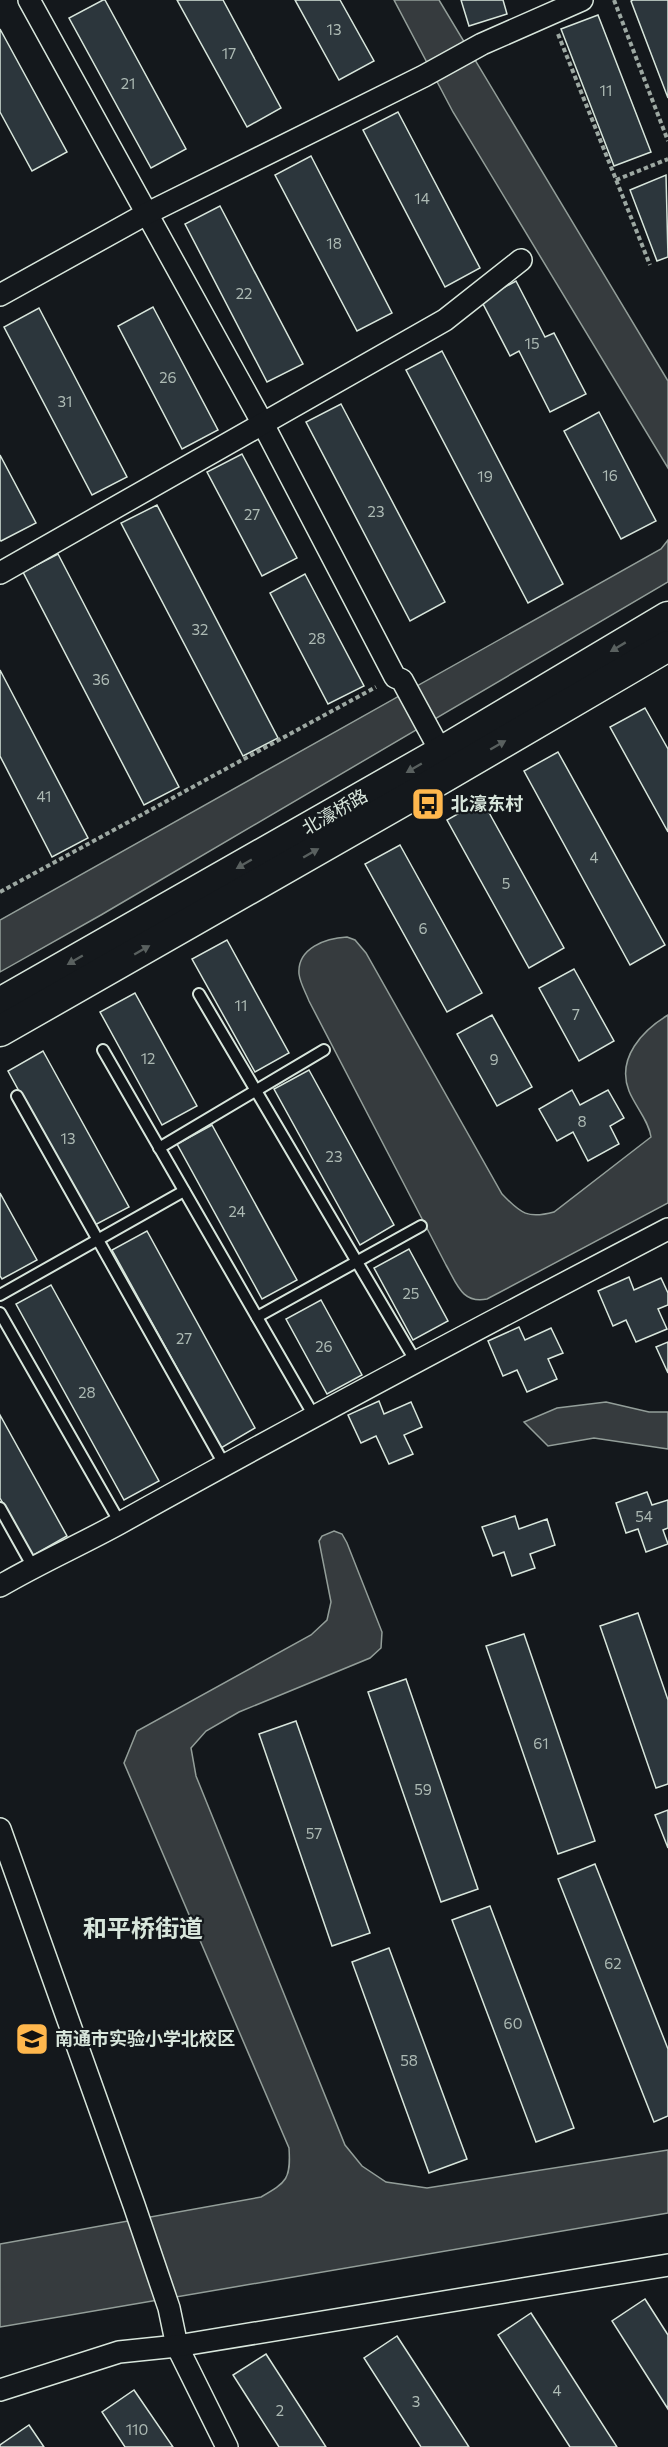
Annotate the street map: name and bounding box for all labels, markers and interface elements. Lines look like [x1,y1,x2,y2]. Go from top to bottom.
house number: 13 [327,20,341,38]
house number: 17 [222,44,236,62]
house number: 21 [121,74,135,92]
house number: 11 [600,81,612,99]
house number: 14 [414,189,430,207]
house number: 18 [326,234,342,252]
house number: 22 [236,284,252,302]
house number: 15 [524,334,540,352]
house number: 26 [159,368,177,386]
house number: 31 [58,392,72,410]
house number: 16 [602,466,618,484]
house number: 19 [477,467,493,485]
house number: 23 [368,502,384,520]
house number: 27 [244,505,260,523]
house number: 32 [192,620,208,638]
house number: 28 [308,629,326,647]
one-way arrow [610,641,626,652]
house number: 36 [92,670,110,688]
one-way arrow [490,740,507,750]
one-way arrow [406,762,422,773]
street label: 北濠桥路 [298,784,371,839]
bus stop icon: 北濠东村 [410,786,446,822]
house number: 41 [37,787,51,805]
place label: 北濠东村 [451,792,523,814]
one-way arrow [303,848,320,858]
house number: 4 [590,848,599,866]
one-way arrow [236,859,253,869]
house number: 5 [502,874,510,892]
house number: 6 [418,919,428,937]
one-way arrow [134,945,151,955]
one-way arrow [67,955,83,966]
house number: 11 [235,996,247,1014]
house number: 7 [572,1005,580,1023]
house number: 12 [141,1049,155,1067]
house number: 9 [489,1050,499,1068]
house number: 8 [577,1112,587,1130]
house number: 13 [61,1129,75,1147]
house number: 23 [326,1147,342,1165]
house number: 24 [228,1202,246,1220]
house number: 25 [403,1284,419,1302]
house number: 27 [176,1329,192,1347]
house number: 26 [315,1337,333,1355]
house number: 28 [78,1383,96,1401]
house number: 54 [635,1507,653,1525]
house number: 61 [533,1734,549,1752]
house number: 59 [414,1780,432,1798]
house number: 57 [306,1824,322,1842]
district label: 和平桥街道 [83,1913,203,1942]
house number: 62 [604,1954,622,1972]
house number: 60 [504,2014,522,2032]
school or university icon: 南通市实验小学北校区 [14,2021,50,2057]
place label: 南通市实验小学北校区 [55,2027,235,2049]
house number: 58 [400,2051,418,2069]
house number: 4 [553,2381,562,2399]
house number: 3 [412,2392,420,2410]
house number: 2 [276,2401,284,2419]
house number: 110 [126,2420,148,2438]

